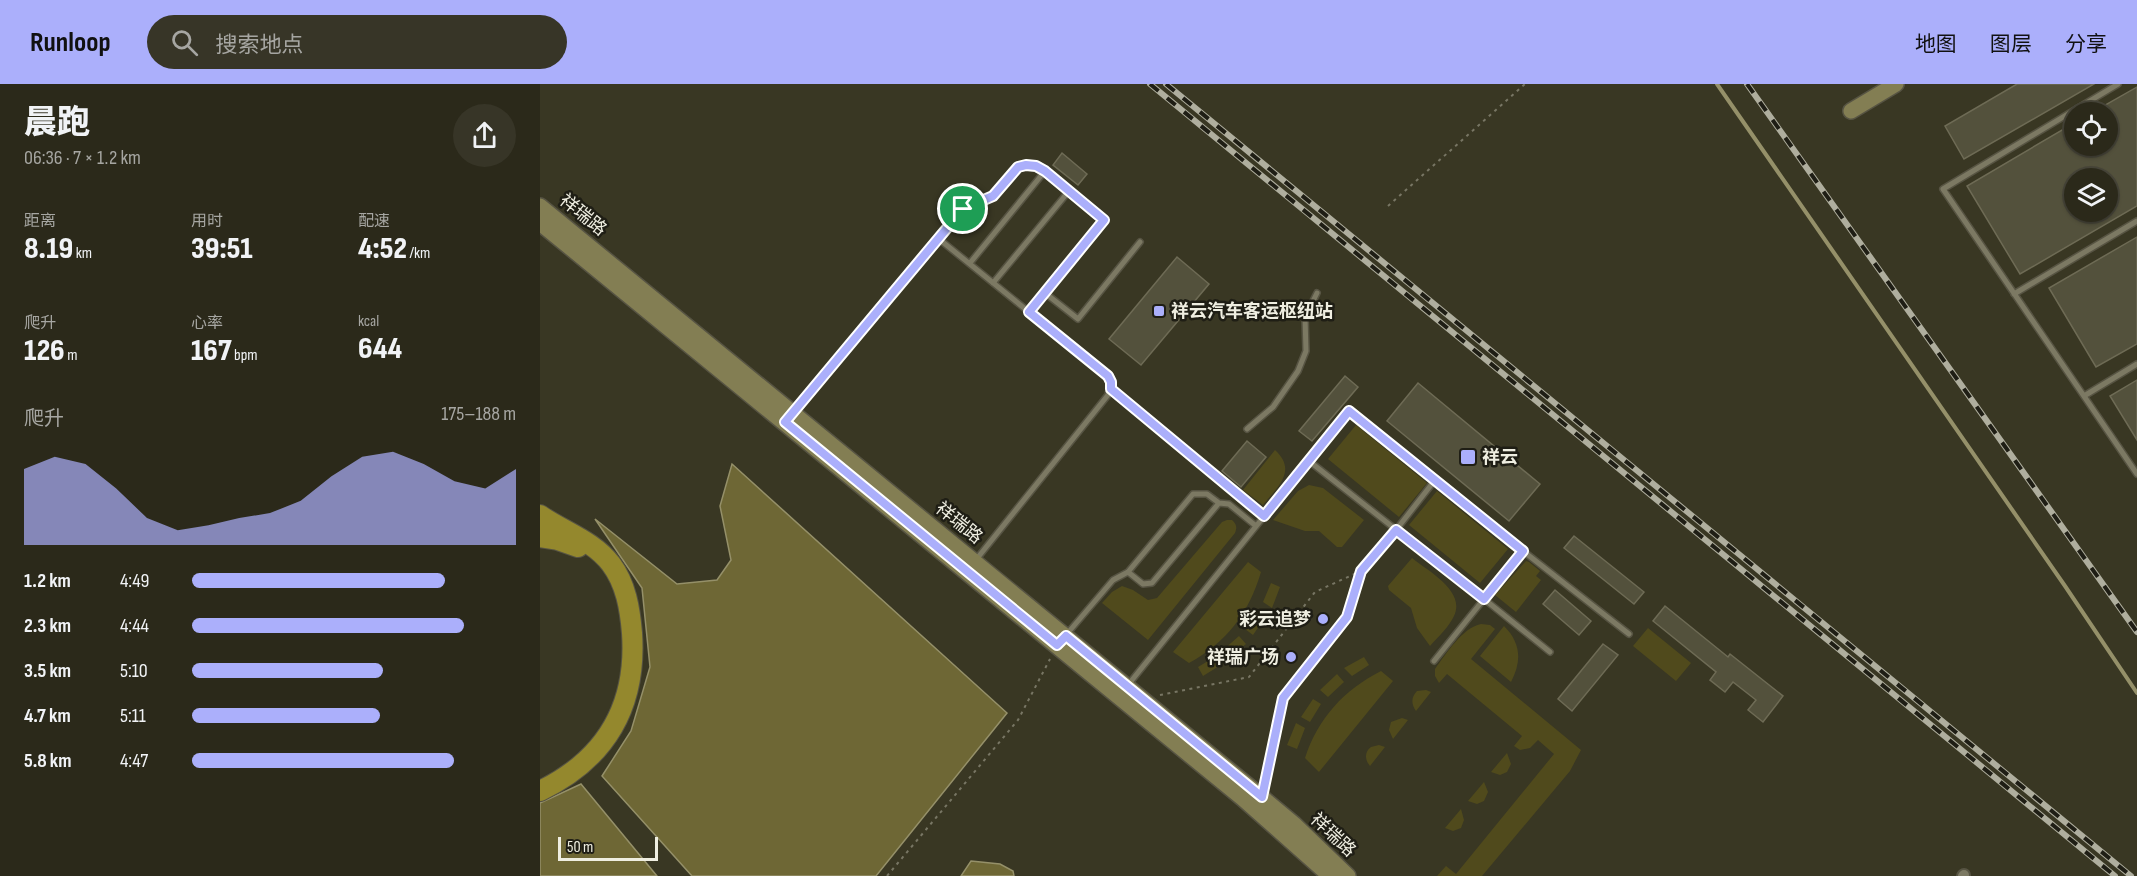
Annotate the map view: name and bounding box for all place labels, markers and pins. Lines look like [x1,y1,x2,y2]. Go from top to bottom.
pin [937,183,988,234]
place label: 祥云汽车客运枢纽站 [1171,301,1333,322]
marker: 祥云汽车客运枢纽站 [1152,304,1166,318]
place label: 祥云 [1482,447,1518,468]
marker: 祥云 [1459,448,1477,466]
place label: 彩云追梦 [1239,609,1311,630]
marker: 彩云追梦 [1316,612,1330,626]
place label: 祥瑞广场 [1207,647,1279,668]
marker: 祥瑞广场 [1284,650,1298,664]

